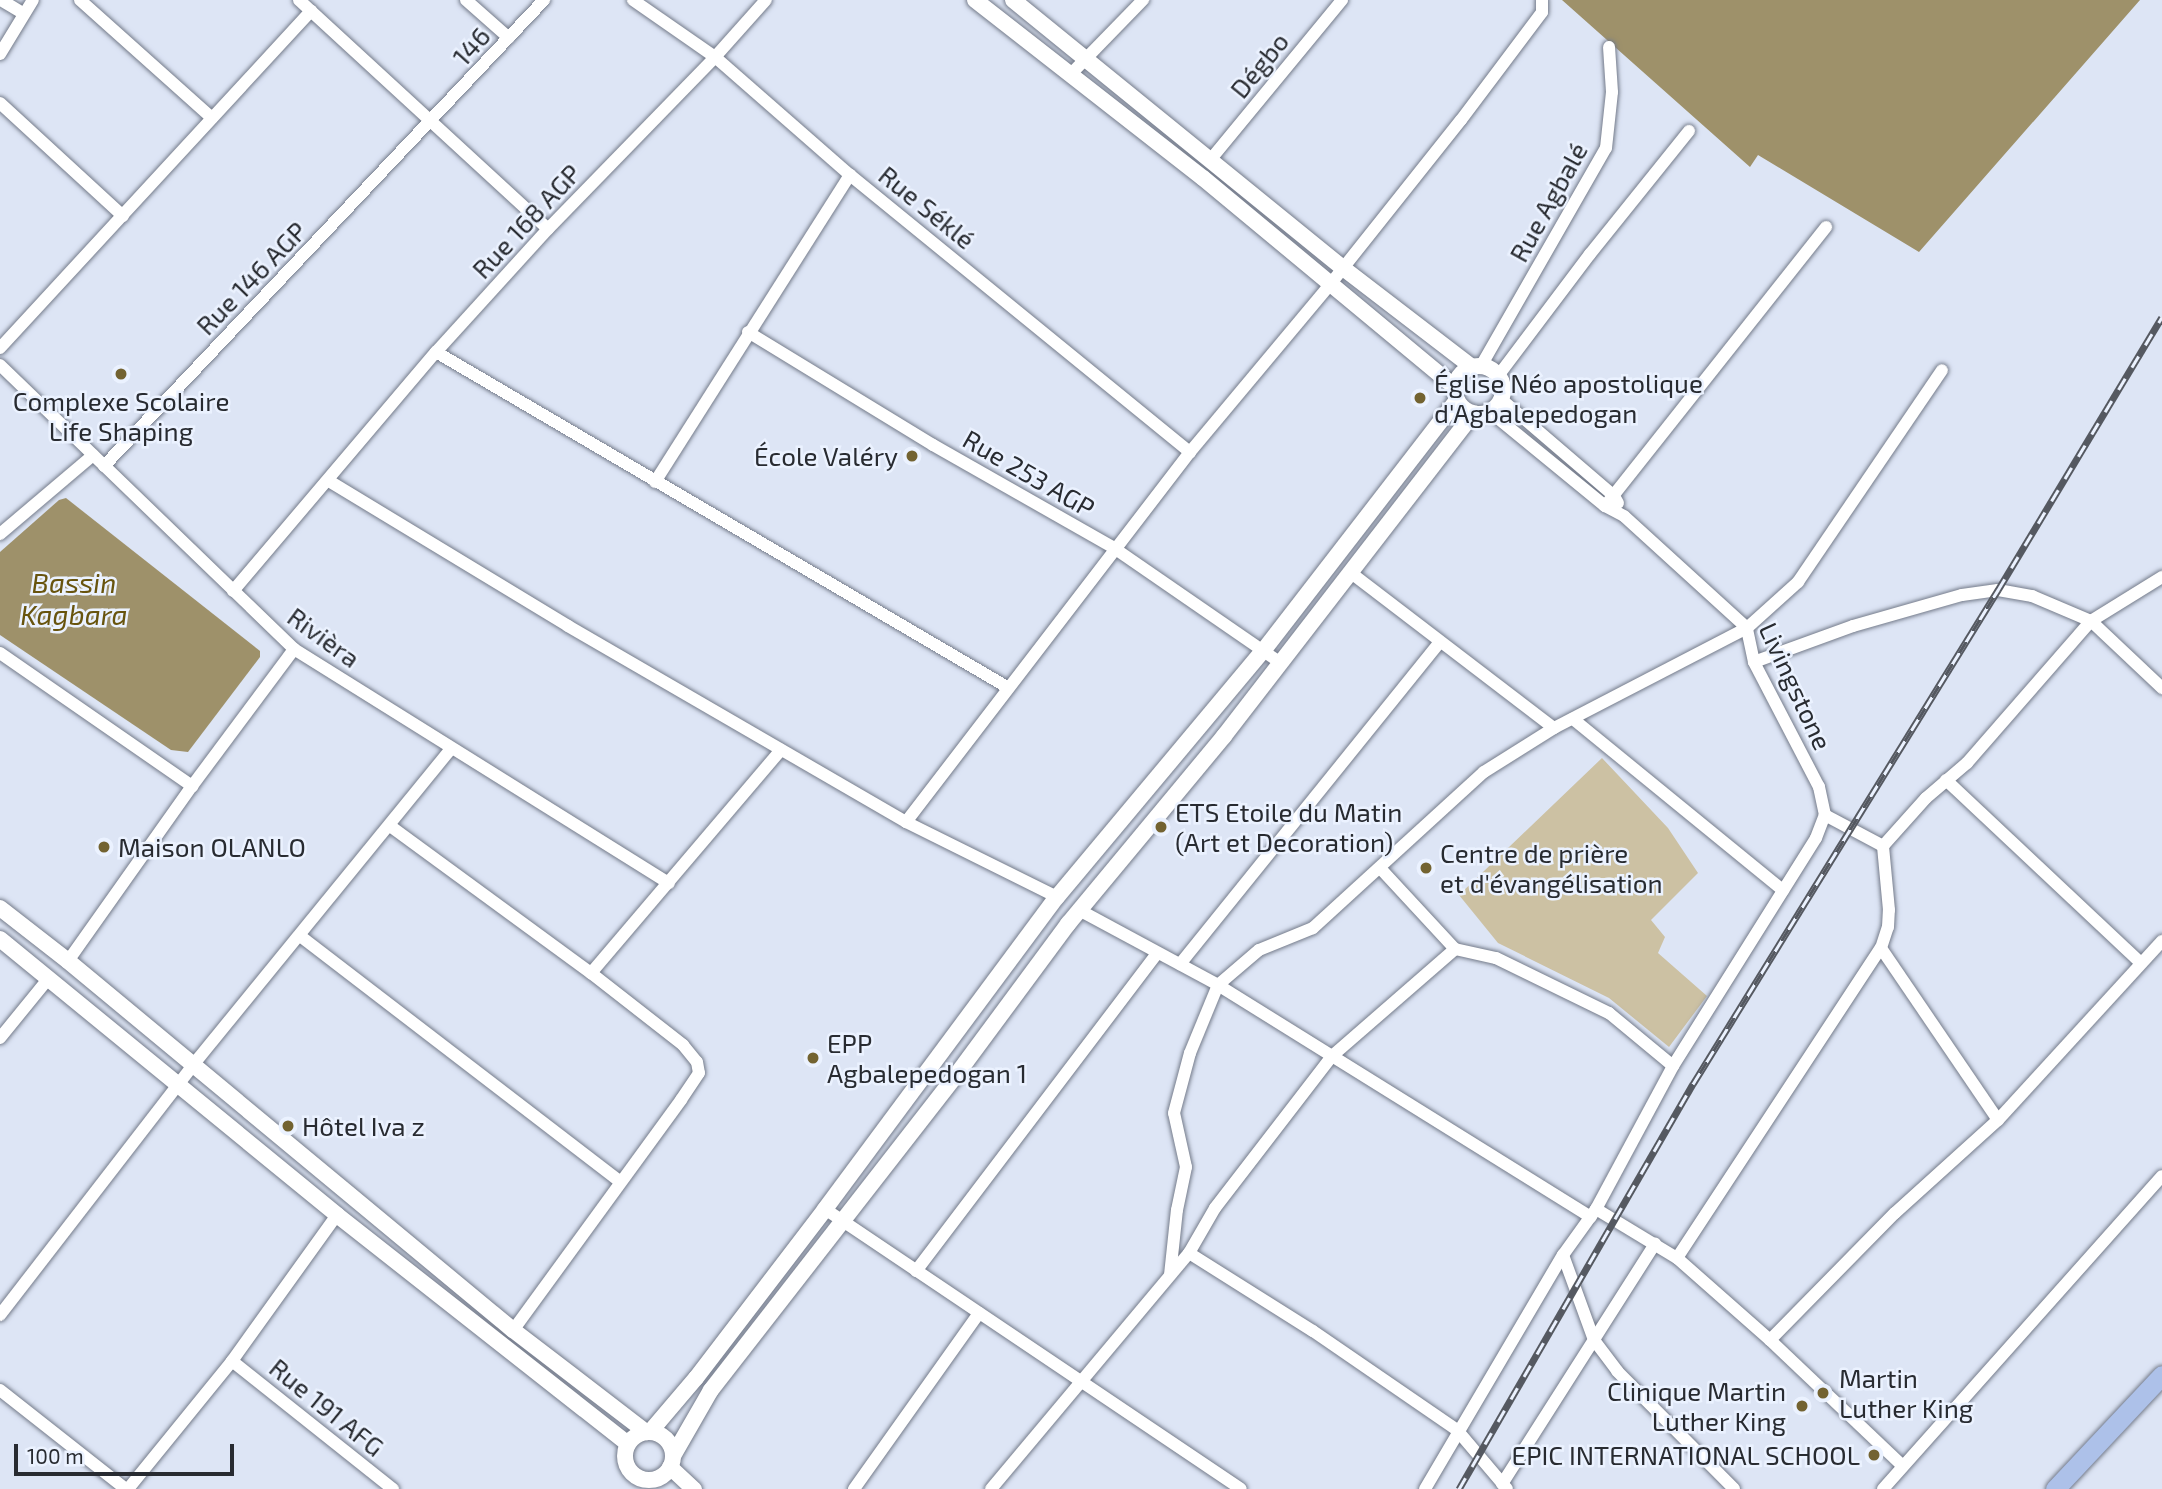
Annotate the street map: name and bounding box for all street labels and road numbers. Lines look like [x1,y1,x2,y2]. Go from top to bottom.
street label: 146 [446,20,496,72]
street label: Dégbo [1223,26,1295,104]
street label: Rue Agbalé [1502,137,1594,267]
street label: Rue 168 AGP [465,157,587,285]
street label: Rue Séklé [873,159,981,255]
street label: Rue 146 AGP [189,215,313,341]
street label: Rue 253 AGP [957,423,1101,523]
street label: Rivièra [282,600,366,674]
street label: Livingstone [1753,618,1839,754]
street label: Rue 191 AFG [263,1351,391,1463]

